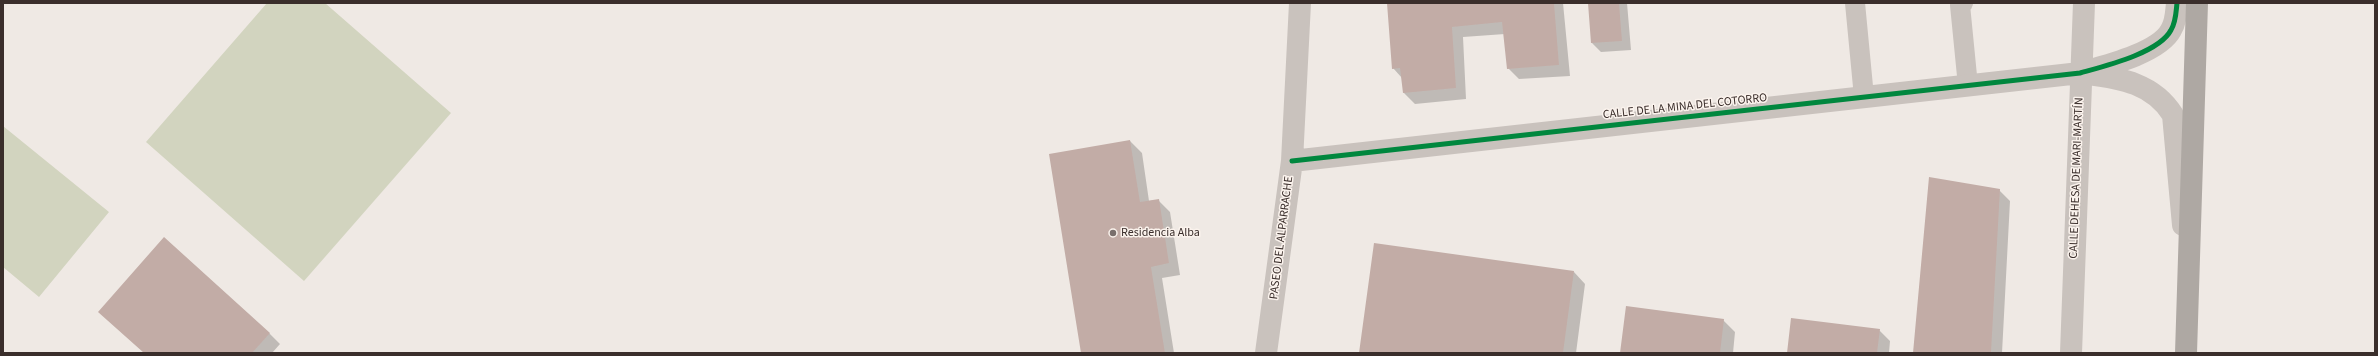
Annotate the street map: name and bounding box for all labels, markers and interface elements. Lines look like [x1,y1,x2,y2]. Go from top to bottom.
street label: CALLE DE LA MINA DEL COTORRO [1602,91,1768,123]
street label: CALLE DEHESA DE MARI-MARTÍN [2067,97,2087,259]
street label: PASEO DEL ALPARRACHE [1267,176,1297,300]
place label: Residencia Alba [1121,226,1200,240]
marker: Residencia Alba [1108,228,1118,238]

